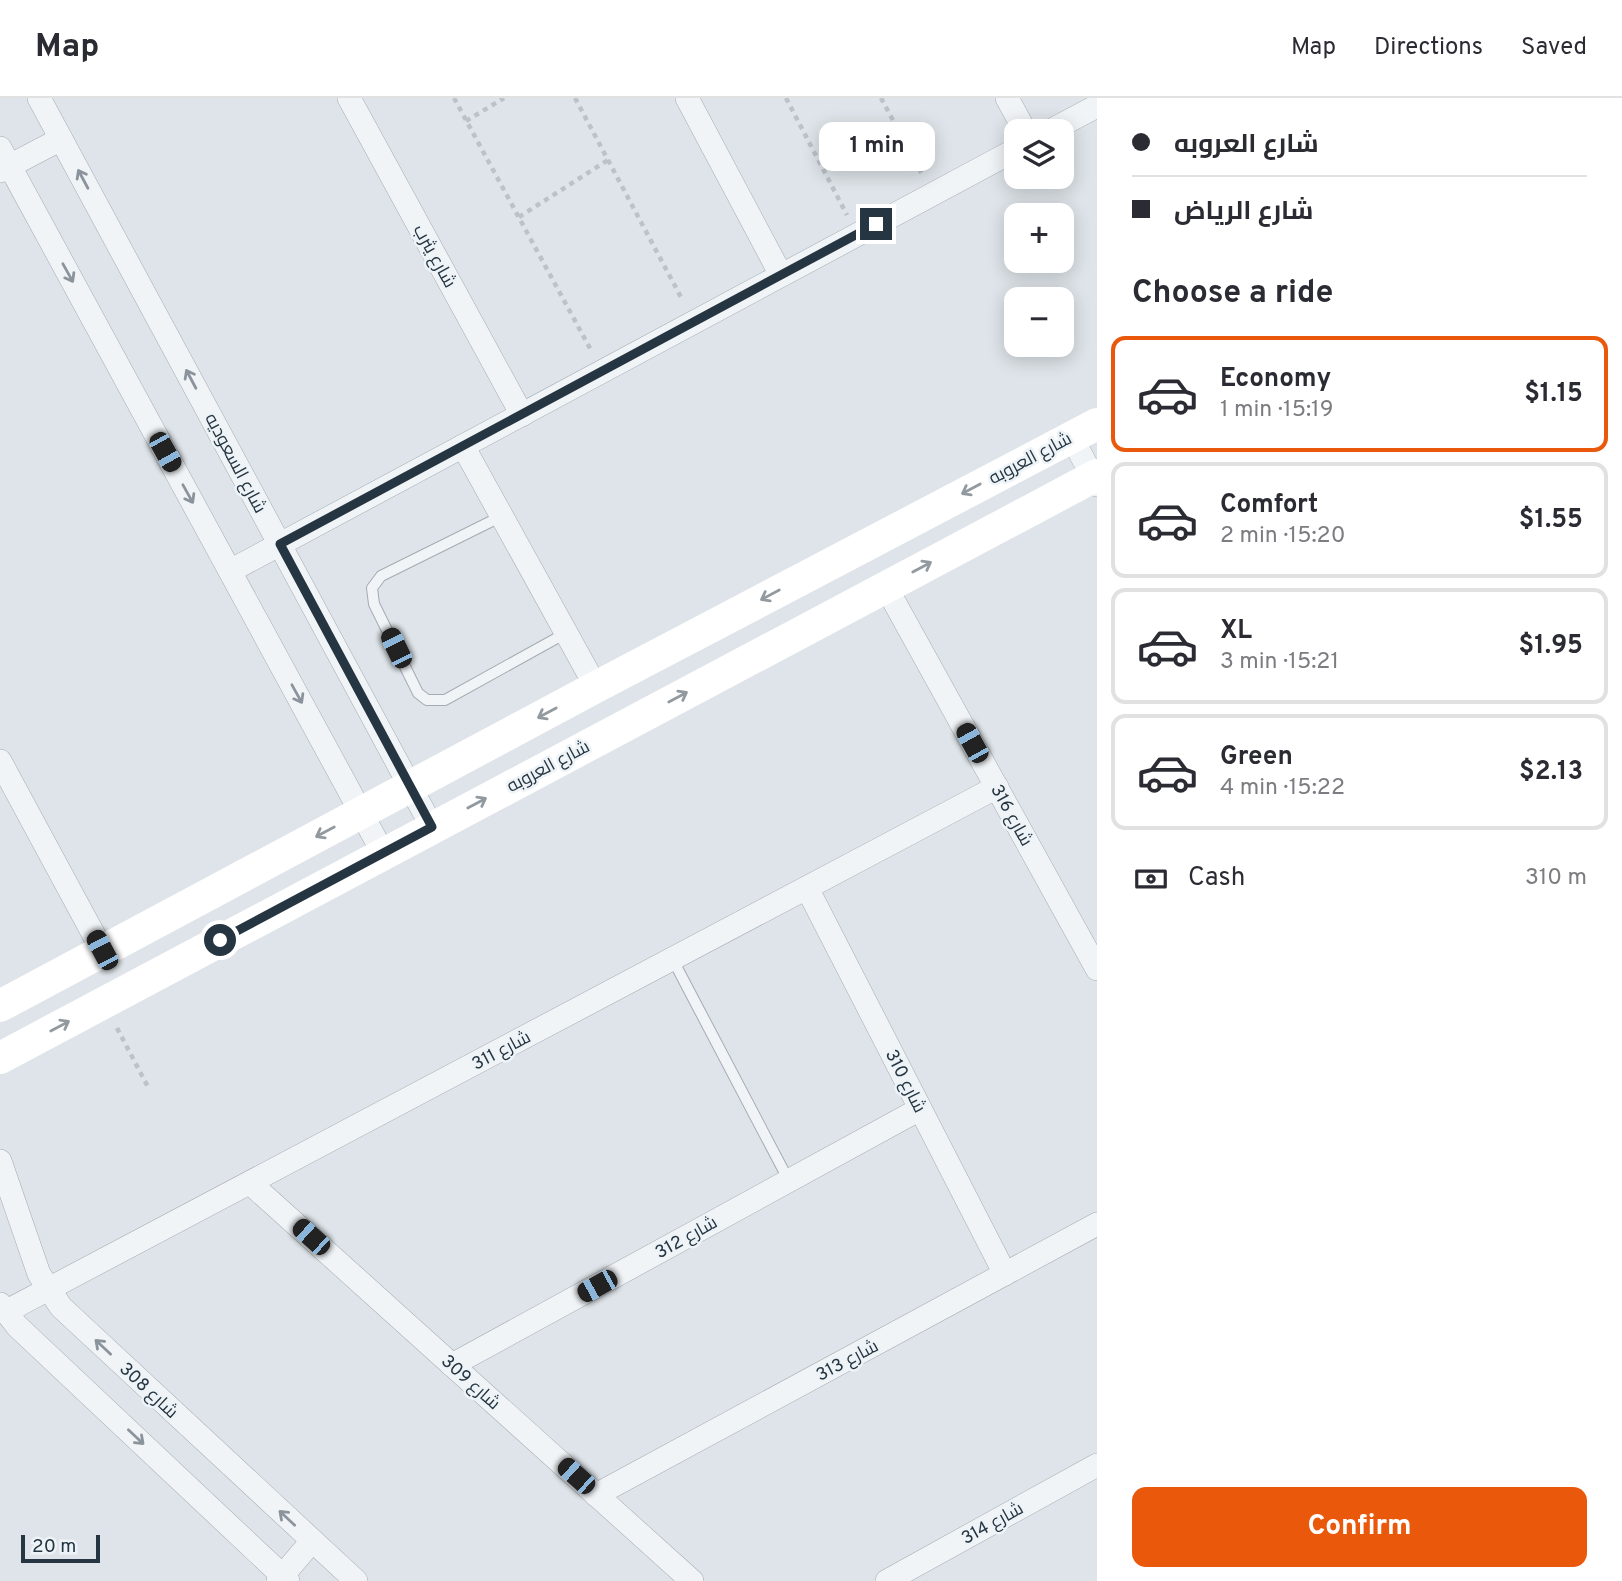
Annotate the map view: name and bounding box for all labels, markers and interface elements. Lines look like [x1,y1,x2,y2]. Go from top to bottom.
text: Map [35,27,99,69]
text: Map [1291,33,1336,63]
text: Directions [1374,33,1483,63]
text: Saved [1521,33,1587,63]
map controls [1004,119,1074,357]
button: layers [1004,119,1074,189]
callout: 1 min [818,122,934,172]
text: شارع العروبه [1174,129,1319,162]
text: 1 min [849,132,905,161]
one-way arrow [75,169,89,189]
text: شارع الرياض [1174,196,1313,229]
button: + [1004,203,1074,273]
route end [860,208,892,240]
street label: شارع يثرب [407,221,460,292]
one-way arrow [61,262,75,283]
text: Choose a ride [1132,274,1333,314]
button: − [1004,287,1074,357]
icon: car [1136,363,1199,426]
text: Economy [1220,363,1331,396]
one-way arrow [183,369,197,390]
text: $1.15 [1524,378,1583,411]
text: 1 min · 15:19 [1220,396,1333,425]
street label: شارع السعوديه [199,410,271,518]
street label: شارع العروبه [985,428,1076,491]
car [146,429,185,475]
one-way arrow [961,483,982,496]
one-way arrow [181,484,195,504]
icon: car [1136,489,1199,552]
text: Comfort [1220,489,1318,522]
text: $1.55 [1519,504,1583,537]
text: 2 min · 15:20 [1220,522,1345,551]
one-way arrow [912,560,932,574]
one-way arrow [760,589,781,603]
icon: car [1136,615,1199,678]
text: XL [1220,615,1252,648]
car [378,625,415,671]
text: $1.95 [1519,630,1583,663]
text: 3 min · 15:21 [1220,648,1339,677]
one-way arrow [290,684,304,704]
one-way arrow [667,690,688,703]
one-way arrow [537,707,558,720]
car [953,720,992,766]
street label: شارع العروبه [503,736,594,799]
icon: car [1136,741,1199,804]
text: Green [1220,741,1293,774]
text: $2.13 [1519,756,1583,789]
text: 4 min · 15:22 [1220,774,1345,803]
street label: شارع 316 [984,781,1037,851]
one-way arrow [466,796,487,810]
one-way arrow [315,825,336,839]
icon: cash [1132,860,1170,898]
text: Cash [1188,862,1245,895]
text: 310 m [1525,864,1587,893]
route start [204,924,236,956]
car [83,927,122,973]
one-way arrow [49,1019,70,1032]
street label: شارع 311 [468,1026,535,1076]
street label: شارع 310 [879,1046,930,1117]
street label: شارع 312 [652,1212,722,1265]
car [289,1215,334,1259]
car [574,1267,621,1305]
street label: شارع 313 [813,1335,883,1387]
one-way arrow [94,1339,112,1355]
street label: شارع 309 [436,1350,504,1416]
street label: شارع 308 [114,1358,182,1424]
one-way arrow [126,1428,144,1445]
car [554,1454,599,1498]
button: Confirm [1132,1487,1587,1567]
street label: شارع 314 [958,1498,1028,1551]
one-way arrow [279,1510,296,1527]
scale bar [21,1532,100,1564]
text: 20 m [32,1535,76,1559]

